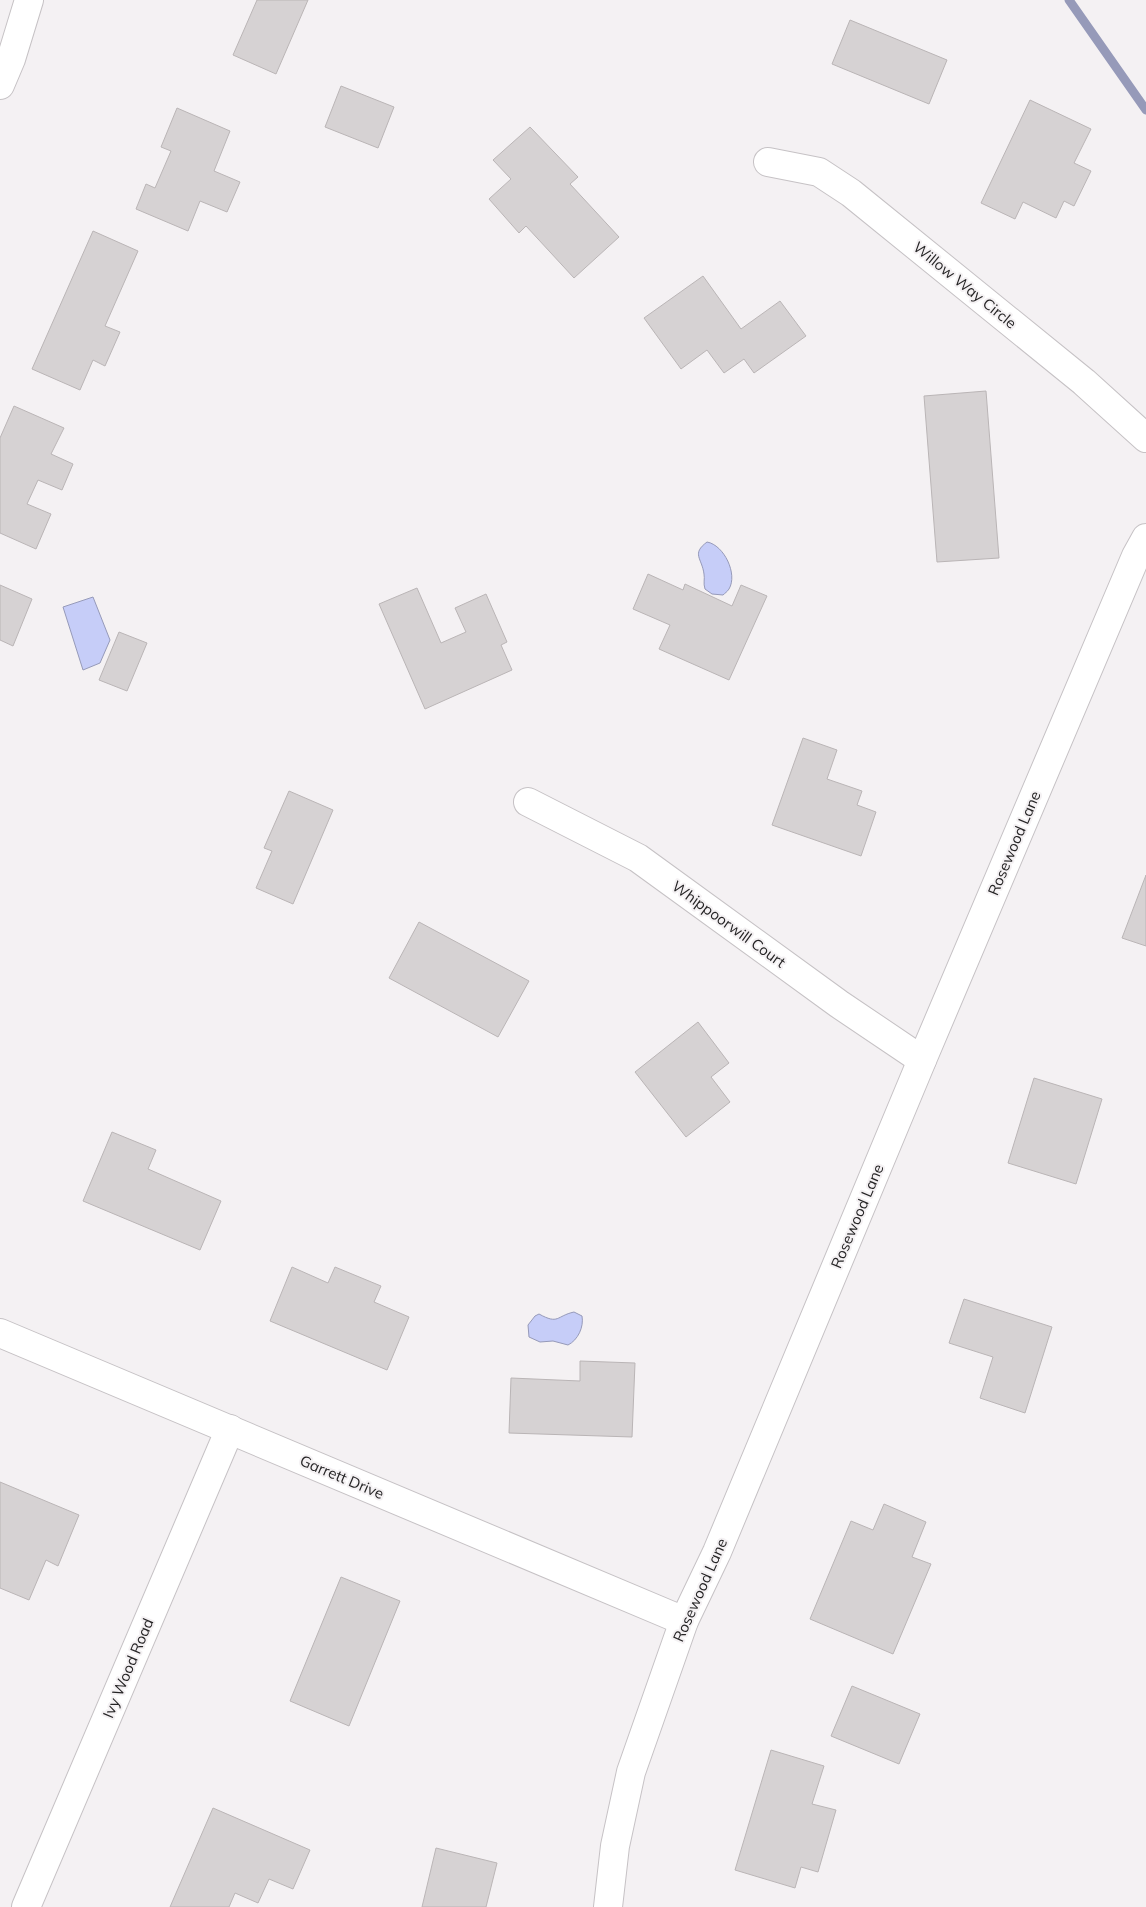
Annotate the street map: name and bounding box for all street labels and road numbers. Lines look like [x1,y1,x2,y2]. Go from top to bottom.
street label: Willow Way Circle [909,237,1021,333]
street label: Rosewood Lane [983,788,1045,898]
street label: Whippoorwill Court [668,876,790,972]
street label: Rosewood Lane [826,1161,888,1271]
street label: Garrett Drive [297,1451,387,1503]
street label: Rosewood Lane [669,1535,731,1645]
street label: Ivy Wood Road [98,1615,158,1721]

